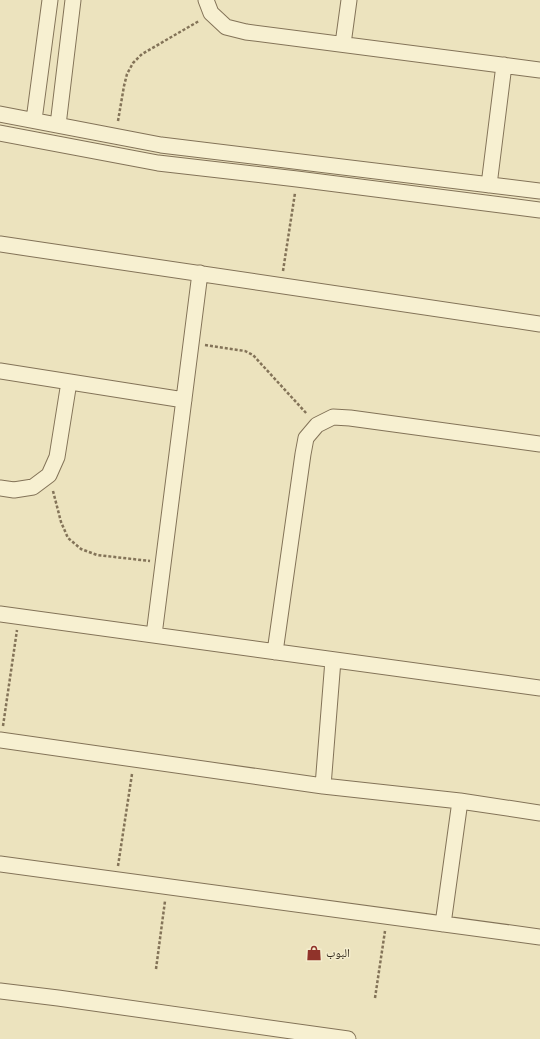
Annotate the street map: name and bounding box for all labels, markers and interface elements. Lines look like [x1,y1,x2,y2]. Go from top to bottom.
shop icon: البوب [305,944,323,962]
place label: البوب [326,944,350,960]

